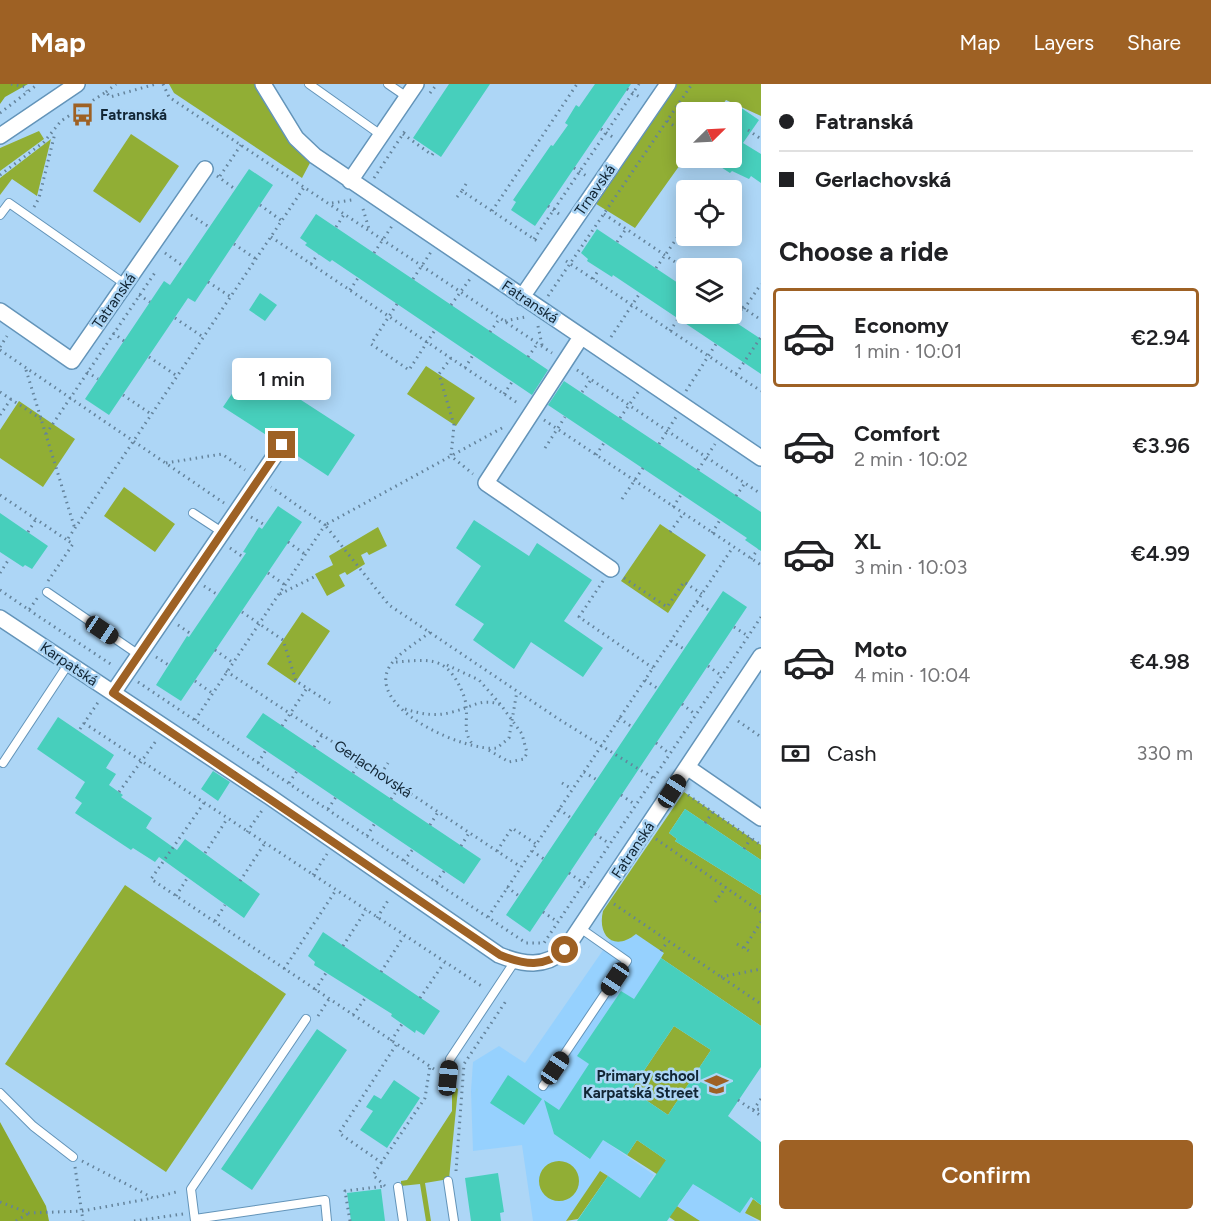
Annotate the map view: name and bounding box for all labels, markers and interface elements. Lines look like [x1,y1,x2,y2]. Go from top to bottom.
text: Map [30,25,86,59]
text: Map [960,30,1000,55]
text: Layers [1033,30,1094,55]
text: Share [1127,30,1181,55]
bus stop icon: Fatranská [69,102,95,128]
north arrow [676,102,742,168]
map controls [676,102,742,324]
place label: Fatranská [100,106,167,124]
text: Fatranská [815,108,913,135]
street label: Trnavská [571,161,619,219]
text: Gerlachovská [815,166,951,193]
button: locate [676,180,742,246]
text: Choose a ride [779,235,948,268]
button: layers [676,258,742,324]
street label: Tatranská [88,270,140,332]
street label: Fatranská [498,277,562,327]
icon: car [782,311,836,365]
text: Economy [854,312,949,339]
text: €2.94 [1131,324,1190,351]
text: 1 min · 10:01 [854,339,962,363]
callout: 1 min [232,358,332,400]
text: 1 min [258,367,305,391]
icon: car [782,419,836,473]
text: Comfort [854,420,940,447]
route end [268,431,295,458]
text: €3.96 [1133,432,1190,459]
text: 2 min · 10:02 [854,447,968,471]
icon: car [782,527,836,581]
text: XL [854,528,881,555]
text: €4.99 [1131,540,1190,567]
text: 3 min · 10:03 [854,555,967,579]
car [82,612,122,648]
icon: car [782,635,836,689]
text: Moto [854,636,907,663]
street label: Karpatská [37,638,101,690]
text: €4.98 [1130,648,1190,675]
text: 4 min · 10:04 [854,663,971,687]
street label: Gerlachovská [331,736,415,802]
icon: cash [779,737,812,770]
text: Cash [827,740,877,767]
text: 330 m [1136,741,1193,765]
car [655,771,689,811]
street label: Fatranská [608,818,658,882]
route start [551,936,578,963]
car [597,959,633,999]
car [537,1048,573,1088]
car [437,1059,459,1097]
place label: Primary school Karpatská Street [583,1067,699,1102]
school or university icon: Primary school Karpatská Street [704,1072,730,1098]
button: Confirm [779,1140,1193,1209]

